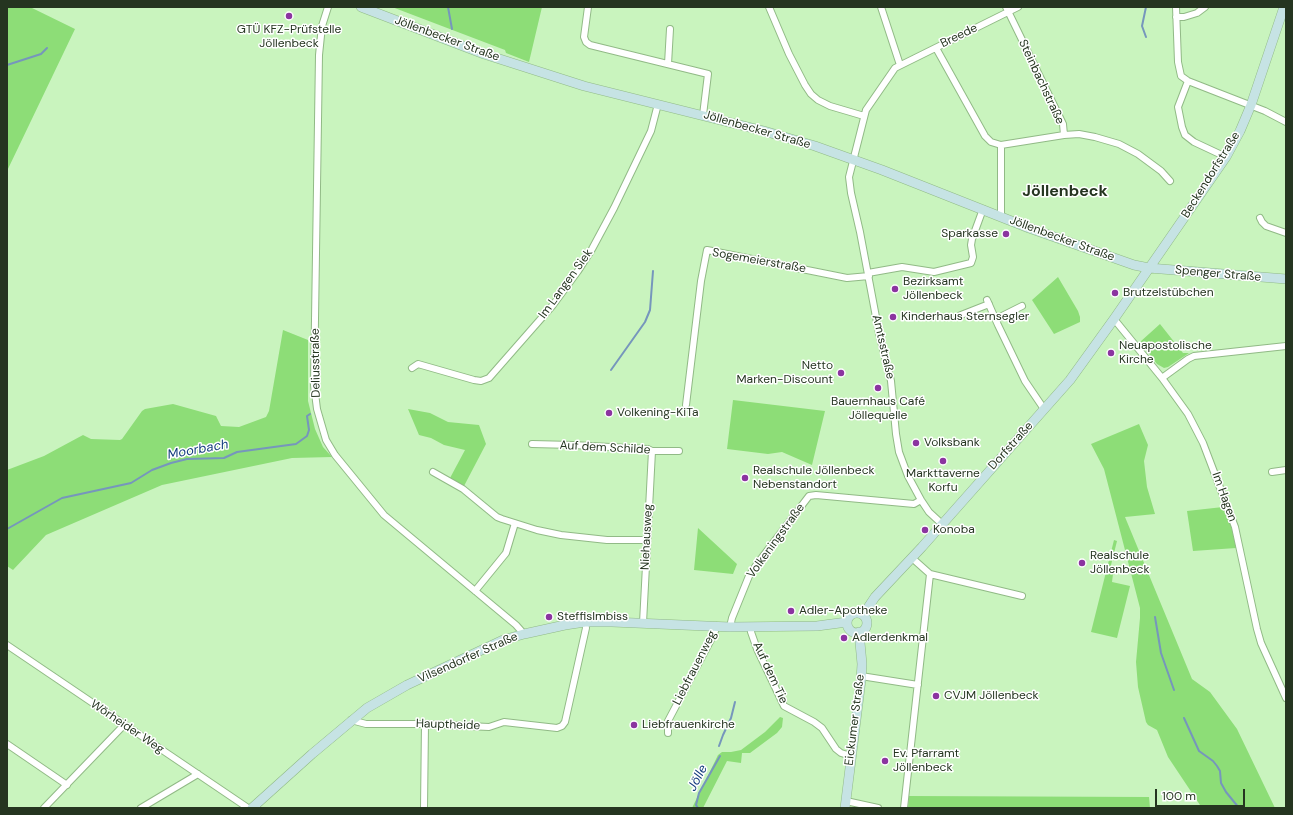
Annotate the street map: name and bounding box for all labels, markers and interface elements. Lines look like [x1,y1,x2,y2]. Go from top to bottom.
marker: GTÜ KFZ-Prüfstelle Jöllenbeck [284,11,294,21]
street label: Jöllenbecker Straße [393,13,501,65]
street label: Breede [938,21,980,51]
place label: GTÜ KFZ-Prüfstelle Jöllenbeck [237,23,341,51]
street label: Steinbachstraße [1015,37,1067,127]
street label: Jöllenbecker Straße [702,108,812,152]
street label: Beckendorfstraße [1179,129,1243,221]
district label: Jöllenbeck [1022,182,1108,202]
street label: Jöllenbecker Straße [1008,213,1116,265]
place label: Sparkasse [941,227,998,241]
marker: Sparkasse [1001,229,1011,239]
street label: Im Langen Siek [536,246,596,322]
street label: Sogemeierstraße [711,246,807,276]
street label: Spenger Straße [1174,263,1262,285]
place label: Bezirksamt Jöllenbeck [903,275,964,303]
marker: Bezirksamt Jöllenbeck [890,284,900,294]
place label: Brutzelstübchen [1123,286,1214,300]
marker: Brutzelstübchen [1110,288,1120,298]
place label: Kinderhaus Sternsegler [901,310,1029,324]
marker: Kinderhaus Sternsegler [888,312,898,322]
street label: Amtsstraße [869,314,897,380]
street label: Deliusstraße [308,328,324,398]
place label: Neuapostolische Kirche [1119,339,1212,367]
marker: Neuapostolische Kirche [1106,348,1116,358]
place label: Netto Marken-Discount [737,359,833,387]
marker: Netto Marken-Discount [836,368,846,378]
marker: Bauernhaus Café Jöllequelle [873,383,883,393]
place label: Bauernhaus Café Jöllequelle [831,395,925,423]
place label: Volkening-KiTa [617,406,699,420]
marker: Volkening-KiTa [604,408,614,418]
street label: Dorfstraße [986,419,1036,473]
place label: Volksbank [924,436,980,450]
water label: Moorbach [166,437,230,463]
street label: Auf dem Schilde [559,438,651,458]
marker: Volksbank [911,438,921,448]
marker: Markttaverne Korfu [938,456,948,466]
place label: Realschule Jöllenbeck Nebenstandort [753,464,875,492]
place label: Markttaverne Korfu [906,467,980,495]
street label: Im Hagen [1208,470,1240,524]
marker: Realschule Jöllenbeck Nebenstandort [740,473,750,483]
street label: Volkeningstraße [744,501,808,581]
street label: Niehausweg [638,503,656,571]
place label: Konoba [933,523,975,537]
marker: Konoba [920,525,930,535]
place label: Realschule Jöllenbeck [1090,549,1149,577]
marker: Realschule Jöllenbeck [1077,558,1087,568]
place label: Adler-Apotheke [799,604,887,618]
marker: Adler-Apotheke [786,606,796,616]
place label: SteffisImbiss [557,610,628,624]
marker: SteffisImbiss [544,612,554,622]
street label: Liebfrauenweg [670,628,720,708]
street label: Vilsendorfer Straße [416,629,520,687]
place label: Adlerdenkmal [852,631,928,645]
marker: Adlerdenkmal [839,633,849,643]
street label: Auf dem Tie [749,640,791,706]
street label: Eickumer Straße [842,674,868,766]
place label: CVJM Jöllenbeck [944,689,1039,703]
marker: CVJM Jöllenbeck [931,691,941,701]
street label: Wörheider Weg [87,697,167,757]
street label: Hauptheide [416,717,480,733]
place label: Liebfrauenkirche [642,718,735,732]
marker: Liebfrauenkirche [629,720,639,730]
place label: Ev. Pfarramt Jöllenbeck [893,747,959,775]
marker: Ev. Pfarramt Jöllenbeck [880,756,890,766]
water label: Jölle [685,762,711,794]
scale bar [1157,781,1247,807]
text: 100 m [1162,788,1196,804]

